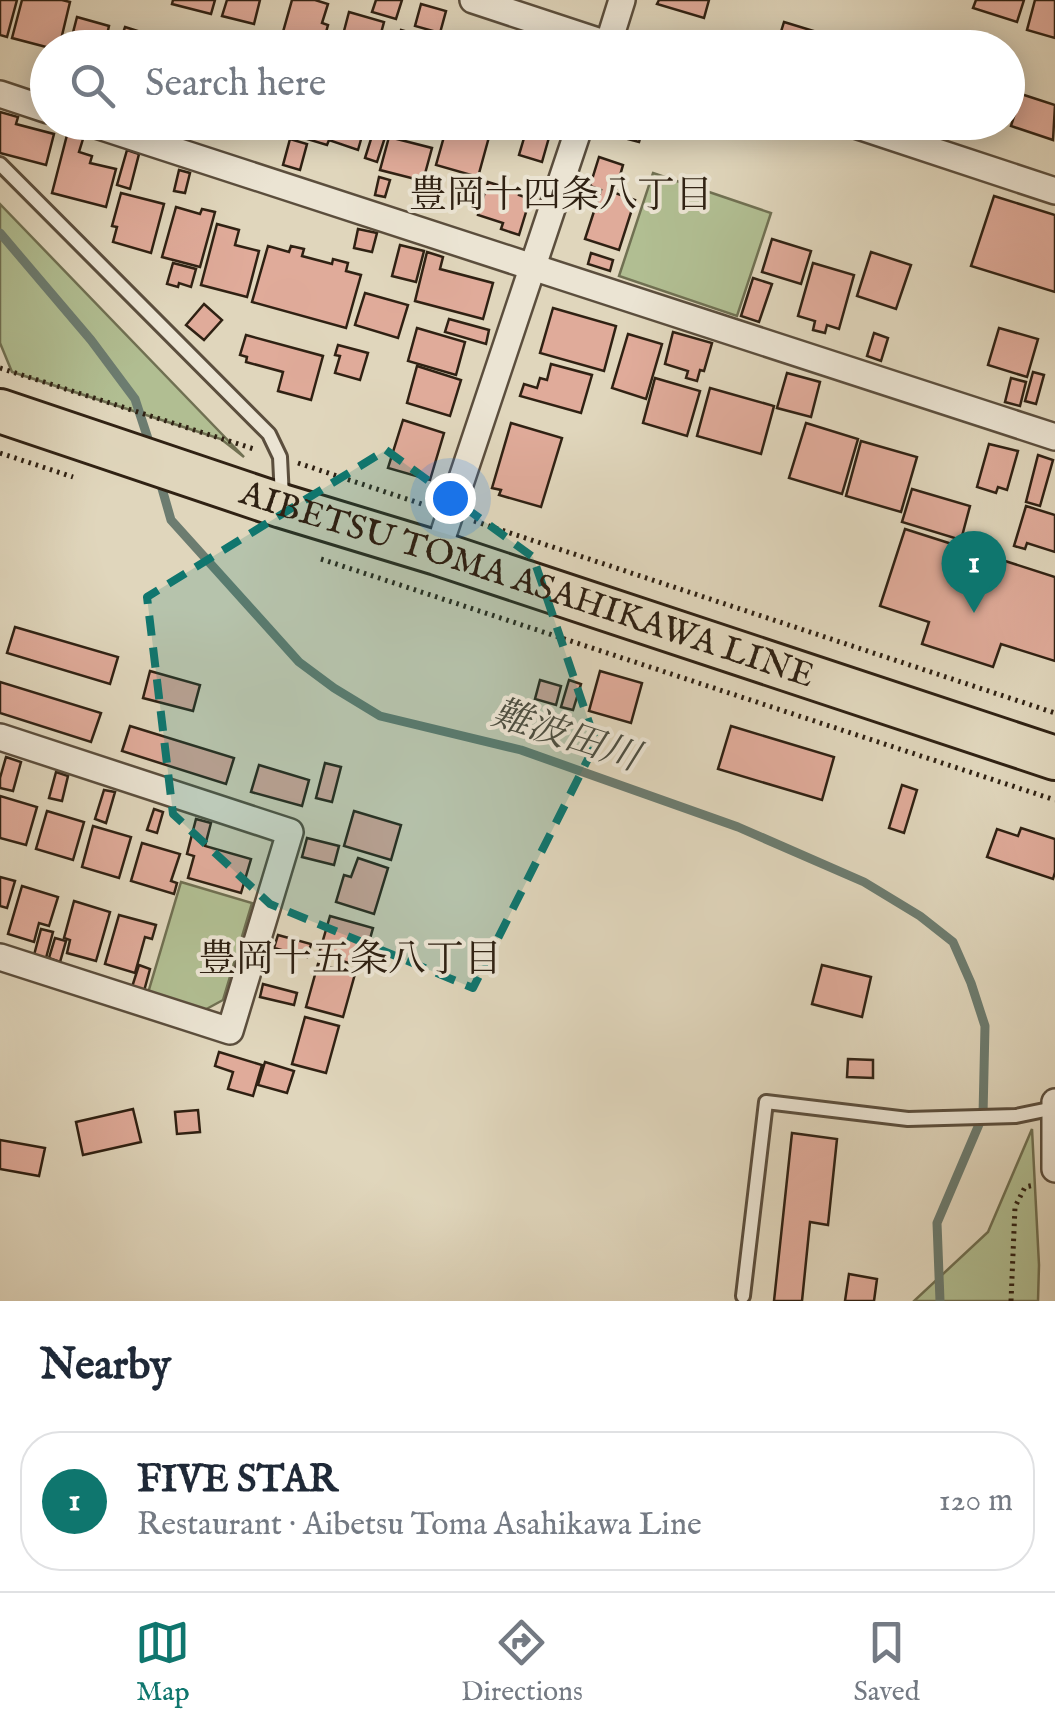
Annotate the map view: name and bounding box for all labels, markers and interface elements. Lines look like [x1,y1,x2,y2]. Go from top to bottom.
search box [30,30,1025,140]
icon: search [65,58,120,113]
text: Search here [145,61,326,109]
district label: 豊岡十四条八丁目 [409,173,713,221]
street label: AIBETSU TOMA ASAHIKAWA LINE [233,471,820,699]
your location [425,473,476,524]
pin: 1 [942,530,1006,613]
water label: 難波田川 [485,691,648,785]
district label: 豊岡十五条八丁目 [198,937,502,985]
text: Nearby [40,1340,171,1393]
text: FIVE STAR [137,1457,337,1505]
text: 1 [69,1481,80,1522]
text: 120 m [939,1481,1013,1522]
text: Restaurant · Aibetsu Toma Asahikawa Line [137,1505,702,1546]
tab: Map [135,1615,190,1710]
tab: Directions [461,1615,583,1710]
tab: Saved [853,1615,920,1710]

